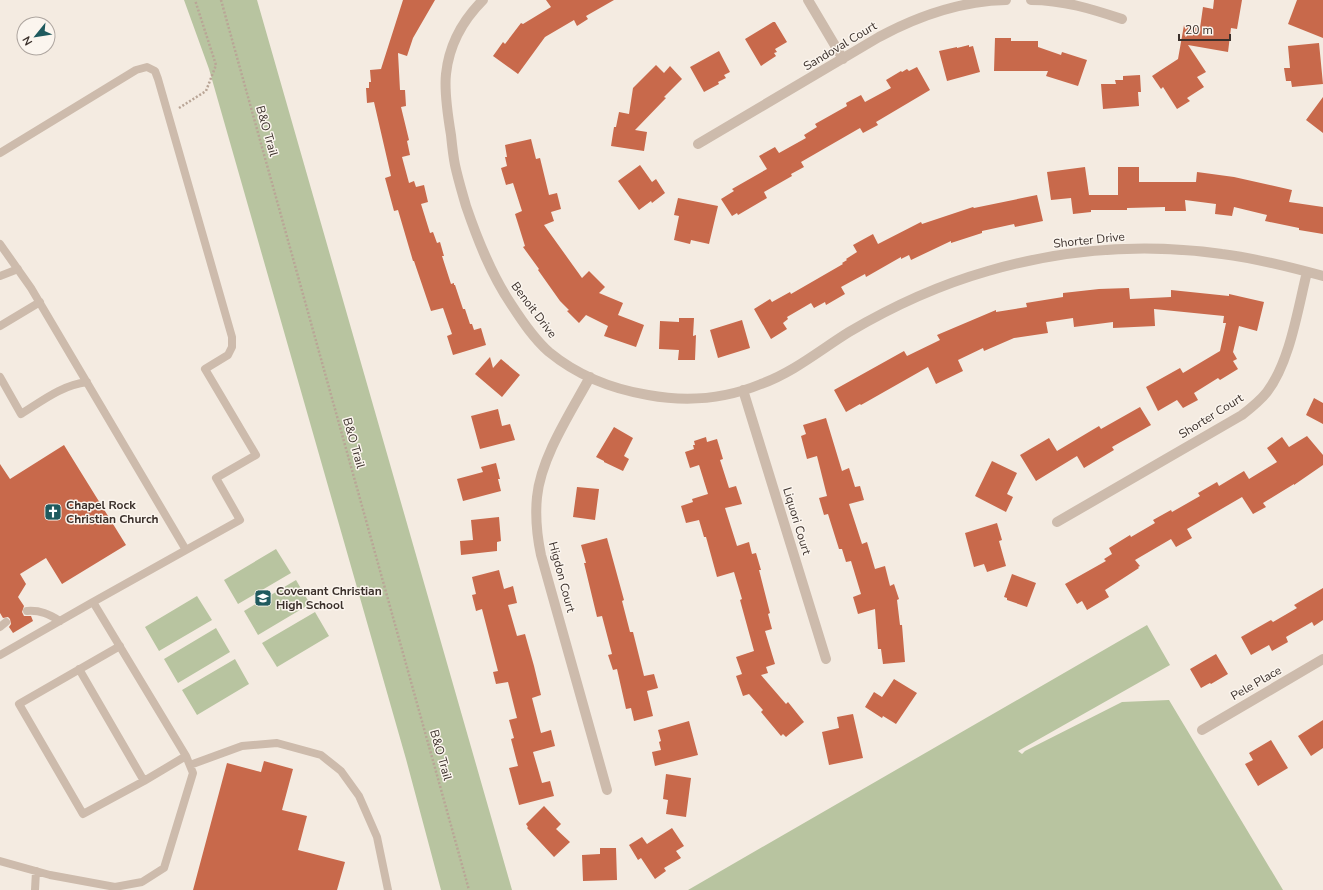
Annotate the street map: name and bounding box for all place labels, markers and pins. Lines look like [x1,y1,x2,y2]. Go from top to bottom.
place label: Chapel Rock Christian Church [66,497,159,527]
church icon: Chapel Rock Christian Church [43,502,63,522]
place label: Covenant Christian High School [276,583,382,613]
school or university icon: Covenant Christian High School [253,588,273,608]

